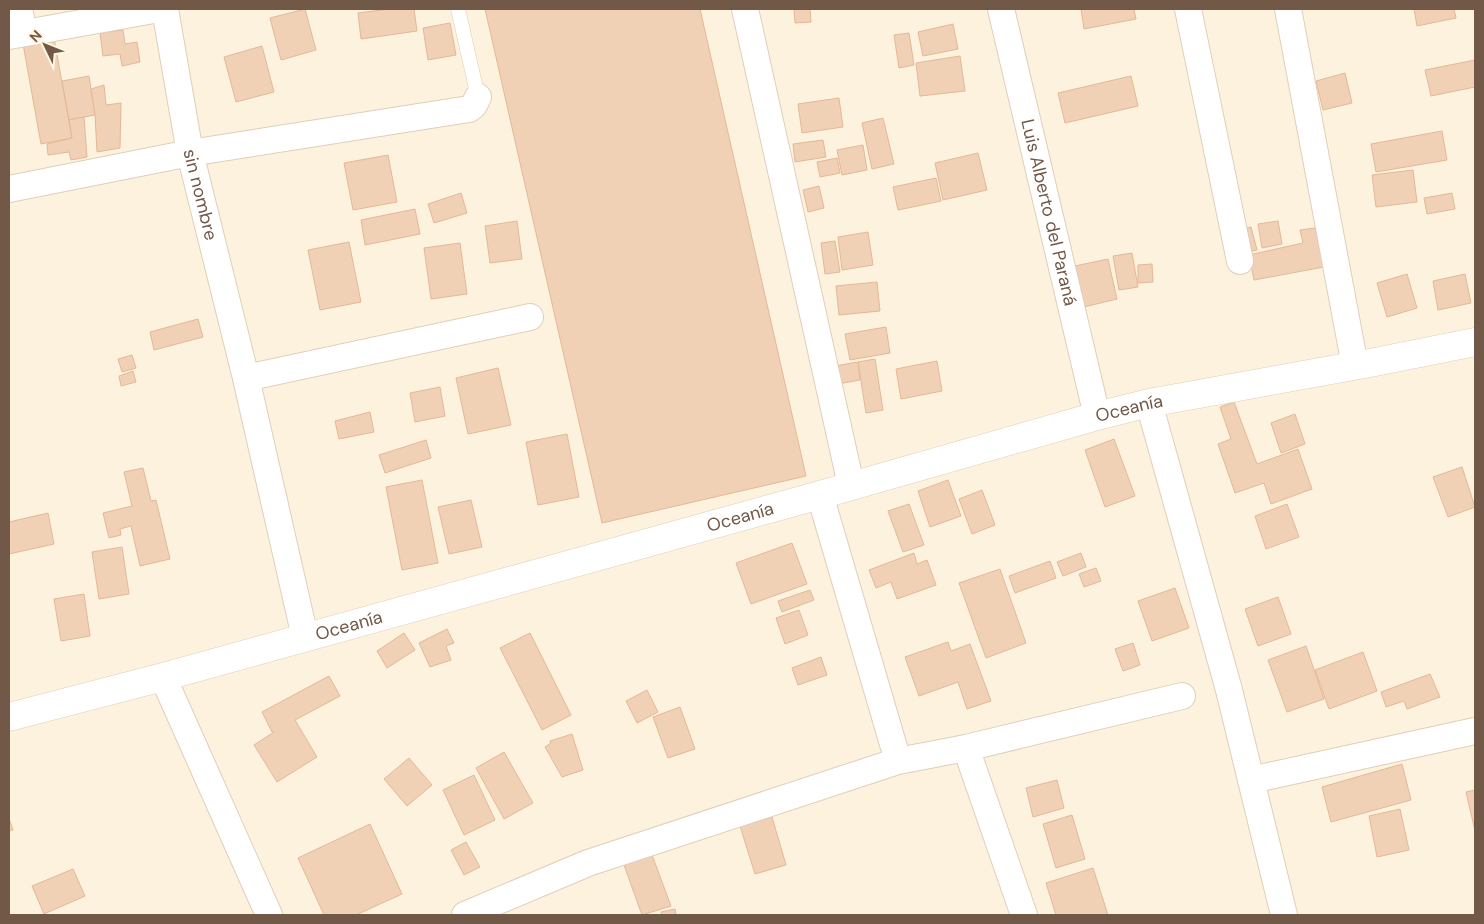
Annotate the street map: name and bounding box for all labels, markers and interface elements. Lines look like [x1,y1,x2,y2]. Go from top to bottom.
north arrow [20,20,70,70]
text: N [25,26,46,46]
street label: Luis Alberto del Paraná [1015,117,1083,308]
street label: sin nombre [177,146,223,243]
street label: Oceanía [1093,389,1165,428]
street label: Oceanía [704,496,776,538]
street label: Oceanía [313,605,385,646]

